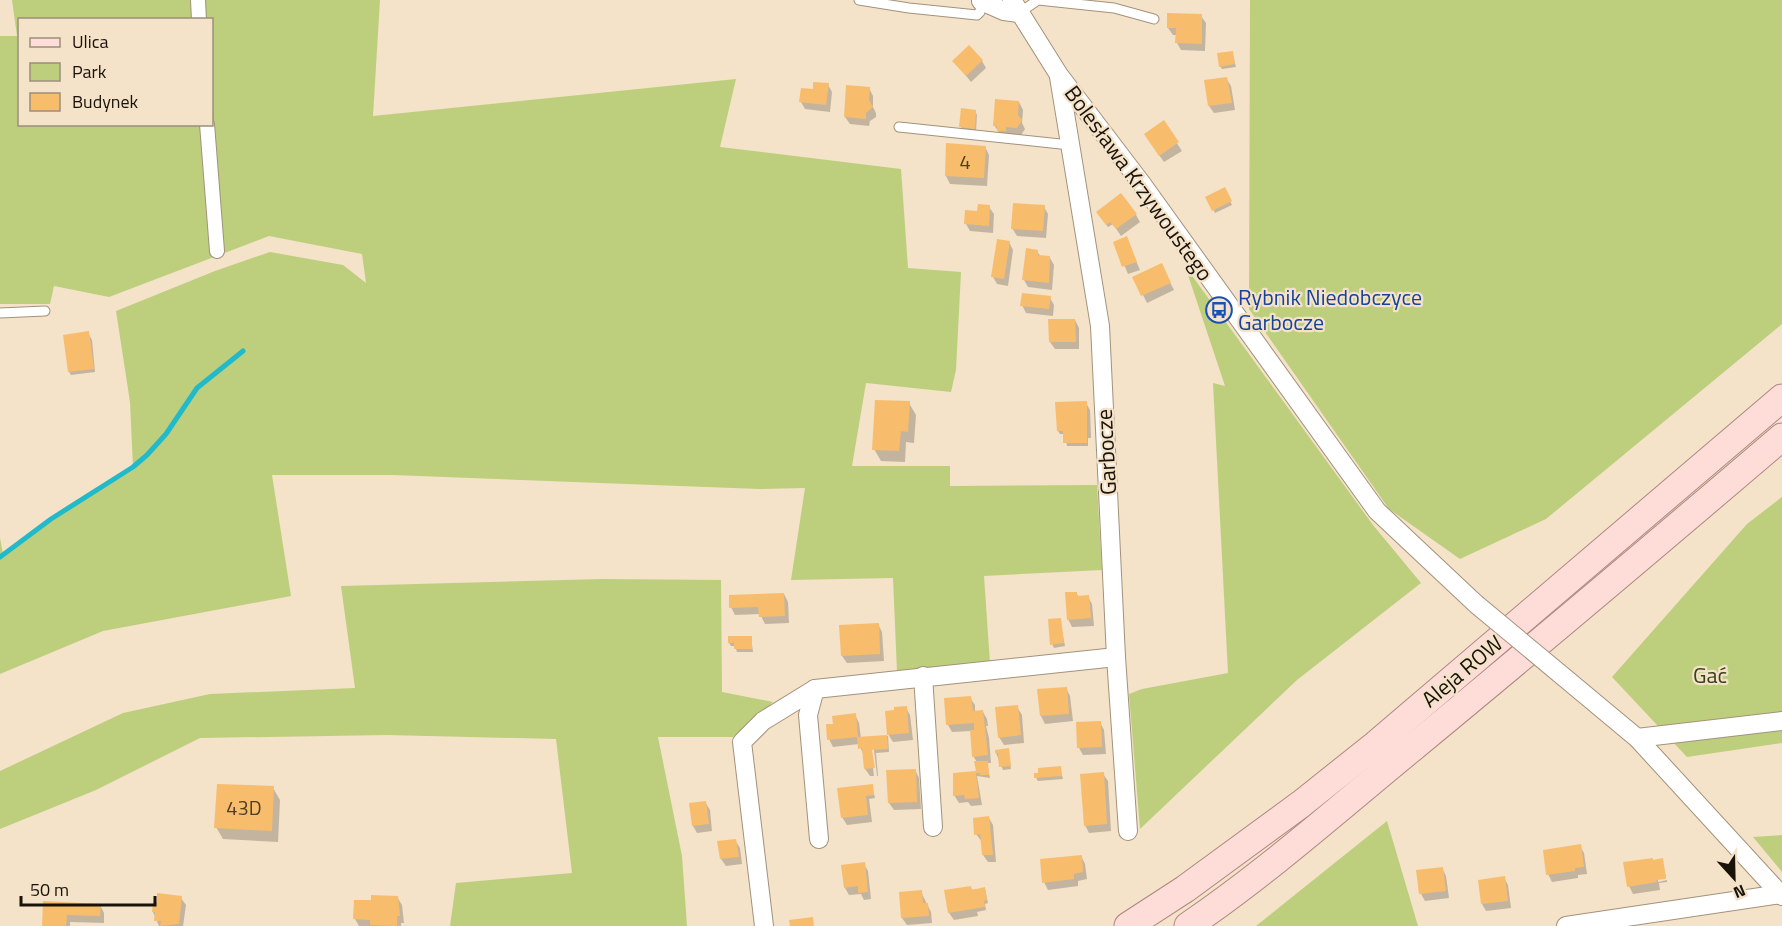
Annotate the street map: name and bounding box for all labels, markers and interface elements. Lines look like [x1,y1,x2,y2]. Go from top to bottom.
legend [18,18,213,126]
text: Ulica [72,28,109,55]
text: Park [72,58,107,85]
street label: Bolesława Krzywoustego [1056,78,1222,288]
text: Budynek [72,88,139,115]
house number: 4 [959,146,971,177]
place label: Rybnik Niedobczyce Garbocze [1238,280,1422,339]
bus stop icon: Rybnik Niedobczyce Garbocze [1204,295,1234,325]
street label: Garbocze [1087,408,1125,496]
street label: Aleja ROW [1414,627,1510,715]
park label: Gać [1693,658,1727,692]
house number: 43D [226,792,262,823]
north arrow [1704,848,1764,908]
scale bar [21,869,154,907]
text: 50 m [30,876,69,903]
text: N [1730,879,1749,905]

